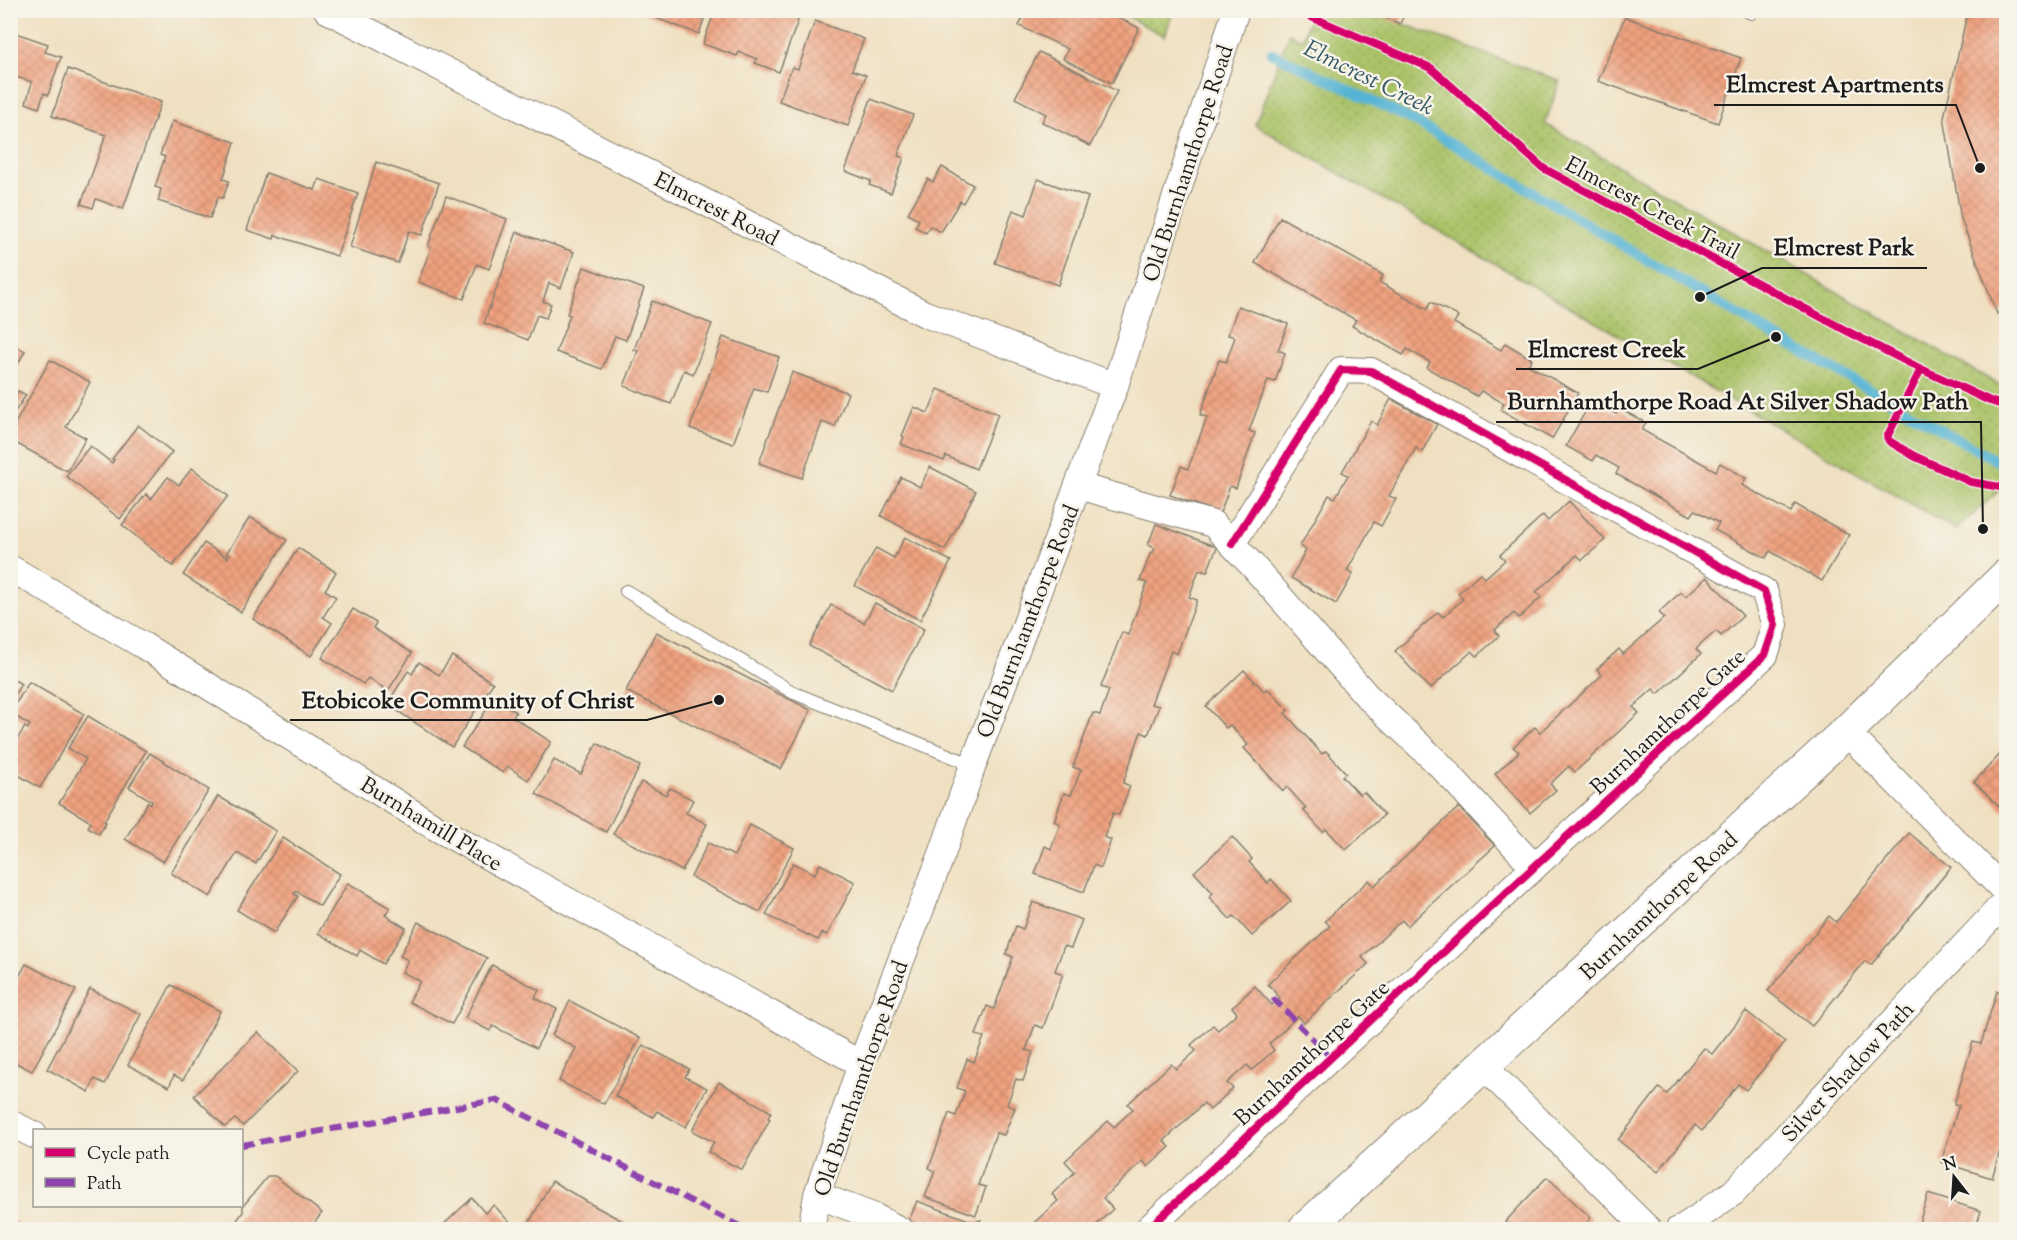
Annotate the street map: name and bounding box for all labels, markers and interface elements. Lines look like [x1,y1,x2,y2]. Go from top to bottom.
water label: Elmcrest Creek [1297,33,1439,125]
street label: Old Burnhamthorpe Road [1136,41,1243,287]
callout: Elmcrest Apartments [1714,63,1956,105]
text: Elmcrest Apartments [1726,69,1944,103]
street label: Elmcrest Creek Trail [1559,150,1745,269]
street label: Elmcrest Road [648,166,784,256]
callout: Elmcrest Park [1762,226,1927,268]
text: Elmcrest Park [1774,232,1915,266]
callout: Elmcrest Creek [1516,327,1698,369]
text: Elmcrest Creek [1528,334,1687,368]
callout: Burnhamthorpe Road At Silver Shadow Path [1496,380,1981,422]
text: Burnhamthorpe Road At Silver Shadow Path [1507,386,1970,420]
street label: Old Burnhamthorpe Road [970,501,1089,743]
street label: Burnhamthorpe Gate [1584,643,1754,804]
callout: Etobicoke Community of Christ [290,678,647,720]
text: Etobicoke Community of Christ [302,685,635,719]
street label: Burnhamill Place [353,770,508,881]
street label: Burnhamthorpe Road [1574,825,1746,989]
street label: Old Burnhamthorpe Road [807,957,918,1201]
street label: Burnhamthorpe Gate [1228,974,1398,1135]
street label: Silver Shadow Path [1775,995,1923,1151]
legend [33,1129,243,1207]
text: Cycle path [87,1142,170,1168]
north arrow [1924,1147,1984,1207]
text: N [1941,1152,1960,1178]
text: Path [87,1172,122,1198]

